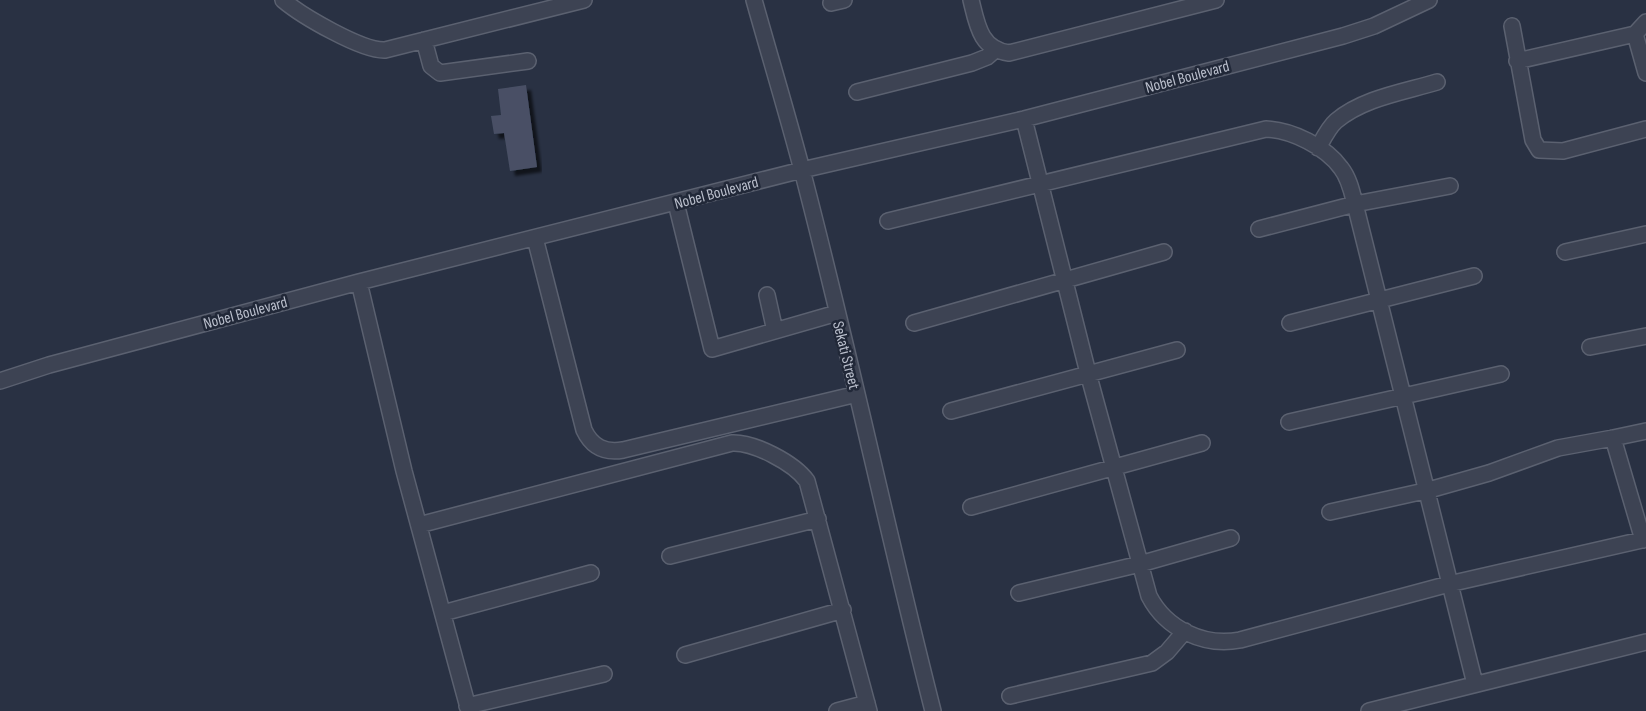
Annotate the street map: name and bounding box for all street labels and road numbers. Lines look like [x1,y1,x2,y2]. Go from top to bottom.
street label: Nobel Boulevard [1143,57,1232,98]
street label: Nobel Boulevard [672,173,761,214]
street label: Nobel Boulevard [201,293,290,334]
street label: Sekati Street [828,319,863,392]

